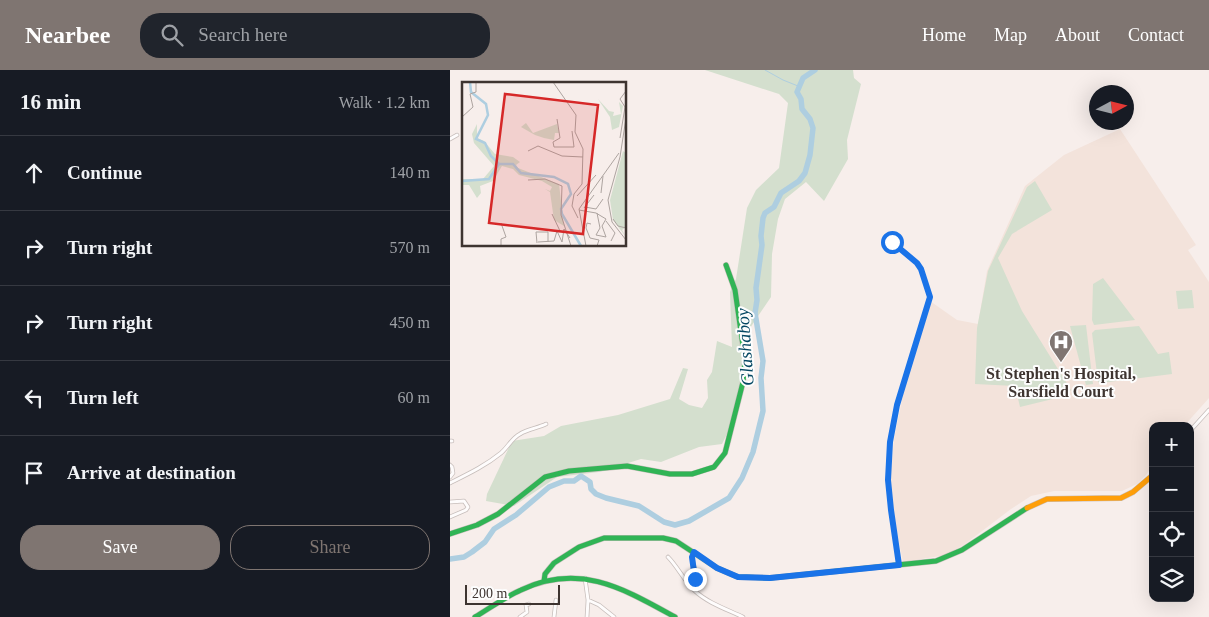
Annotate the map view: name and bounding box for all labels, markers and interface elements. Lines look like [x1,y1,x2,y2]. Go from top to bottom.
search box [140,13,490,58]
icon: search [158,21,186,49]
text: Nearbee [25,22,110,48]
text: Search here [198,24,287,45]
text: Home [922,25,966,45]
text: Map [994,25,1027,45]
text: About [1055,25,1100,45]
text: Contact [1128,25,1184,45]
inset map [462,82,626,246]
north arrow [1089,85,1134,130]
text: 16 min [20,90,81,114]
text: Walk · 1.2 km [339,94,430,111]
icon: ahead [20,159,48,187]
text: Continue [67,162,142,183]
text: 140 m [390,164,430,181]
route start [881,231,904,254]
icon: right [20,234,48,262]
text: Turn right [67,237,152,258]
text: 570 m [390,239,430,256]
water label: Glashaboy [732,307,758,387]
icon: right [20,309,48,337]
text: Turn right [67,312,152,333]
text: 450 m [390,314,430,331]
hospital icon: St Stephen's Hospital, Sarsfield Court [1048,329,1074,363]
place label: St Stephen's Hospital, Sarsfield Court [986,365,1136,400]
icon: left [20,384,48,412]
text: Turn left [67,387,139,408]
text: 60 m [398,389,430,406]
map controls [1149,422,1194,602]
button: + [1149,422,1194,467]
icon: arrive [20,459,48,487]
text: Arrive at destination [67,462,236,483]
button: − [1149,467,1194,512]
button: locate [1149,512,1194,557]
button: Save [20,525,220,570]
button: Share [230,525,430,570]
button: layers [1149,557,1194,602]
route end [684,568,707,591]
scale bar [465,582,560,605]
text: 200 m [472,586,507,601]

